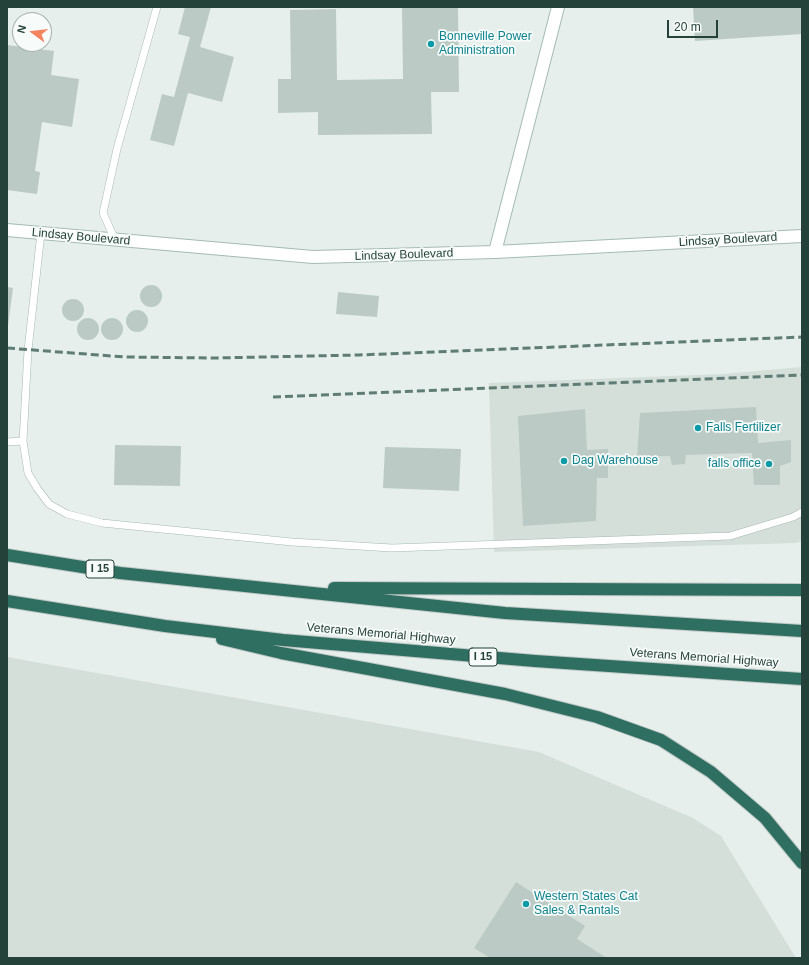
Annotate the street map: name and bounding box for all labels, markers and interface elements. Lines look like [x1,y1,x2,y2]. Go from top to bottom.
north arrow [12,12,52,52]
scale bar [669,12,720,38]
text: 20 m [674,20,701,34]
text: N [15,24,28,35]
place label: Bonneville Power Administration [439,30,532,58]
marker: Bonneville Power Administration [426,39,436,49]
street label: Lindsay Boulevard [31,226,131,248]
street label: Lindsay Boulevard [678,230,778,250]
street label: Lindsay Boulevard [354,246,454,264]
place label: Falls Fertilizer [706,421,781,435]
marker: Falls Fertilizer [693,423,703,433]
place label: Dag Warehouse [572,454,658,468]
marker: Dag Warehouse [559,456,569,466]
place label: falls office [708,457,761,471]
marker: falls office [764,459,774,469]
road number: I 15 [86,560,114,578]
street label: Veterans Memorial Highway [306,620,456,648]
street label: Veterans Memorial Highway [629,646,779,670]
road number: I 15 [469,648,497,666]
place label: Western States Cat Sales & Rantals [534,890,638,918]
marker: Western States Cat Sales & Rantals [521,899,531,909]

